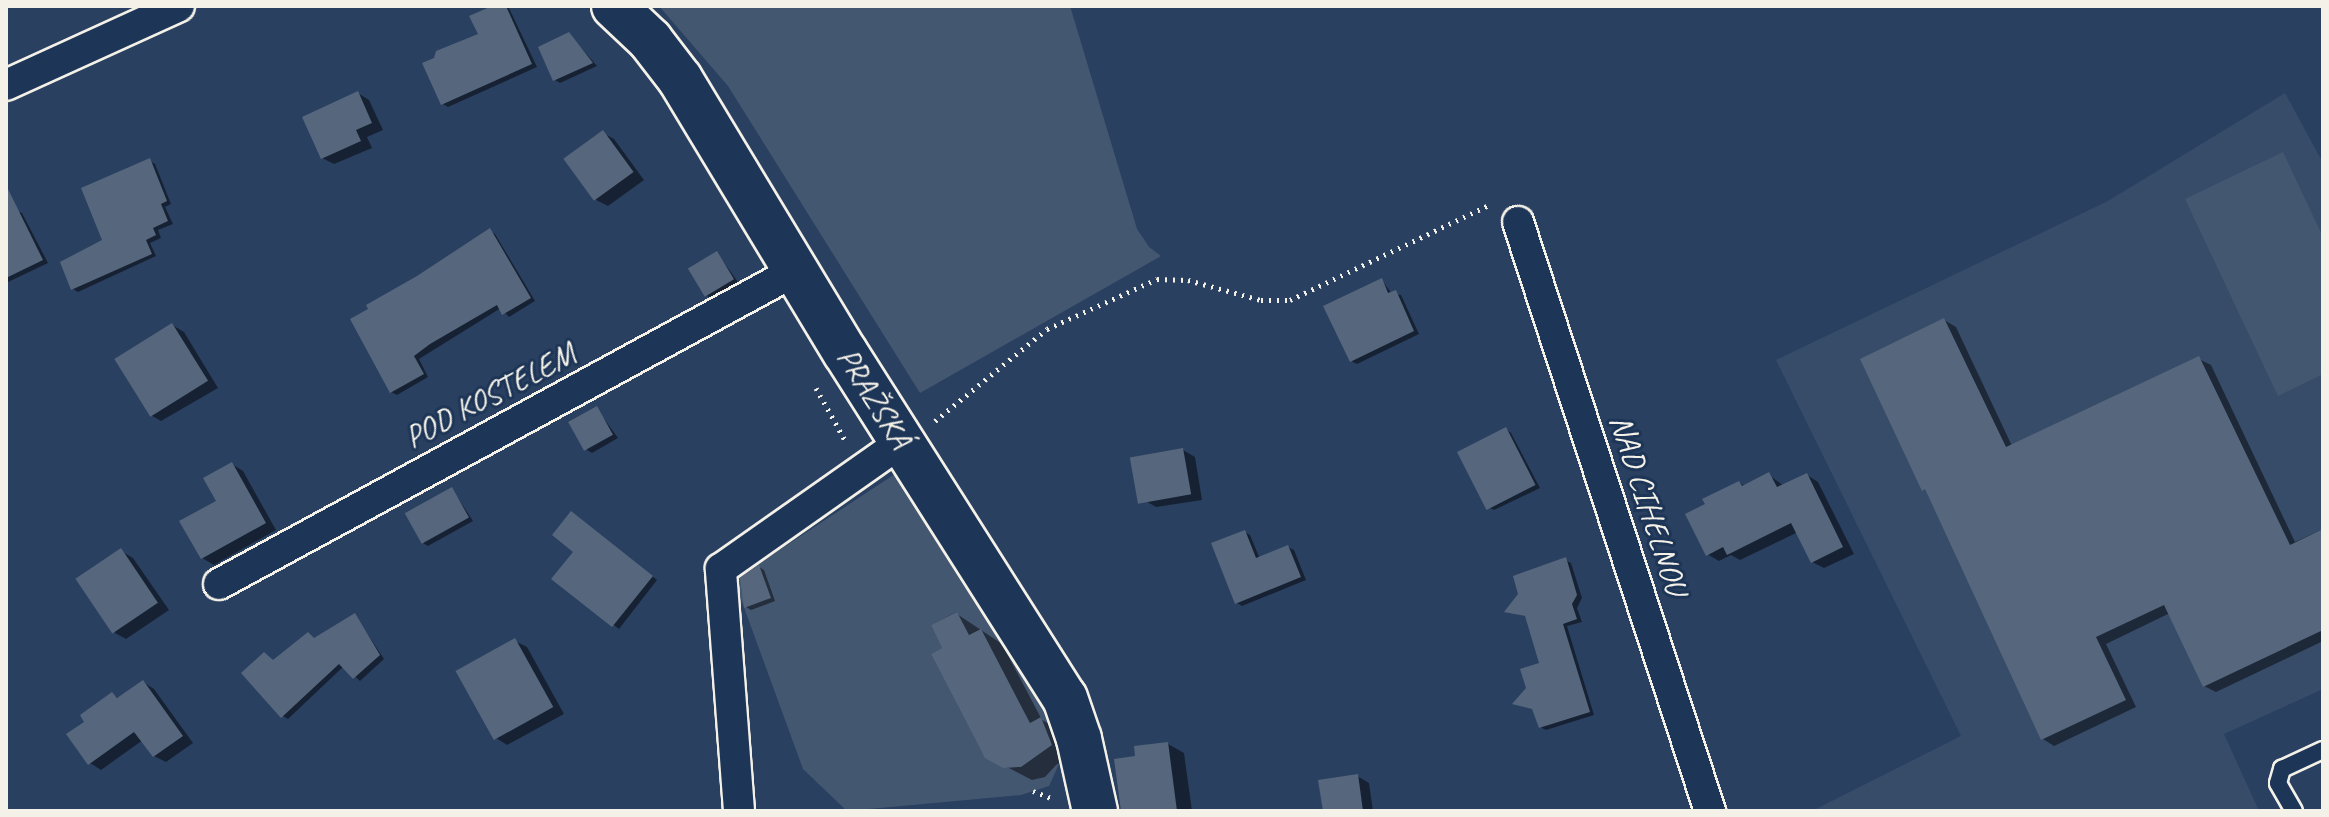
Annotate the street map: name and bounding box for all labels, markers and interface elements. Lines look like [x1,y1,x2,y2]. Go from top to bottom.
street label: POD KOSTELEM [398,335,582,457]
street label: PRAŽSKÁ [828,341,920,455]
street label: NAD CIHELNOU [1601,409,1695,601]

